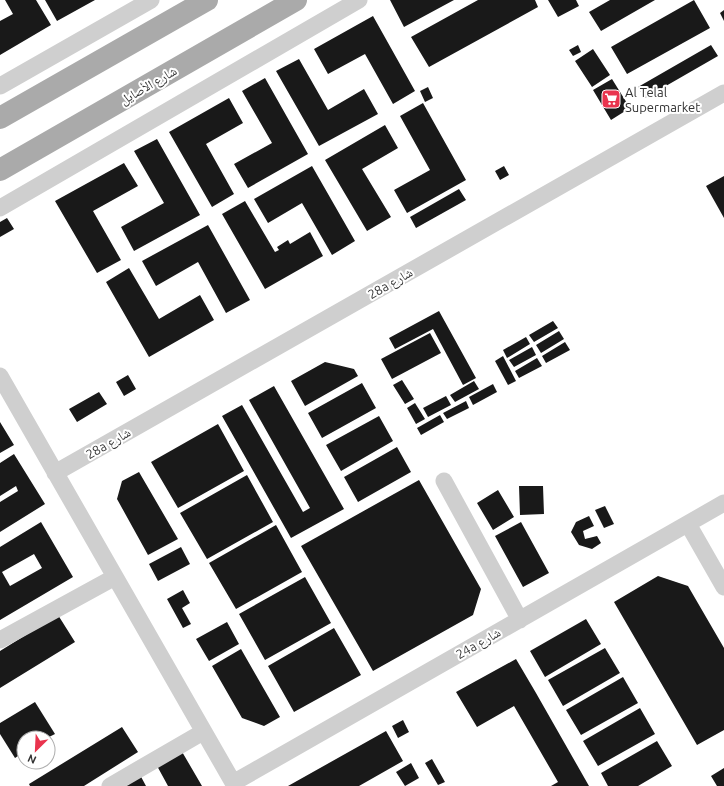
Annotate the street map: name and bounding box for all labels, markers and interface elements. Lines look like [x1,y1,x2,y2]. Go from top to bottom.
street label: شارع الأصايل [117,63,180,109]
place label: Al Telal Supermarket [625,85,700,114]
supermarket icon: Al Telal Supermarket [600,88,622,110]
street label: 28a شارع [365,265,416,304]
street label: 28a شارع [83,425,134,464]
street label: 24a شارع [453,625,504,664]
north arrow [16,730,56,770]
text: N [26,752,38,766]

